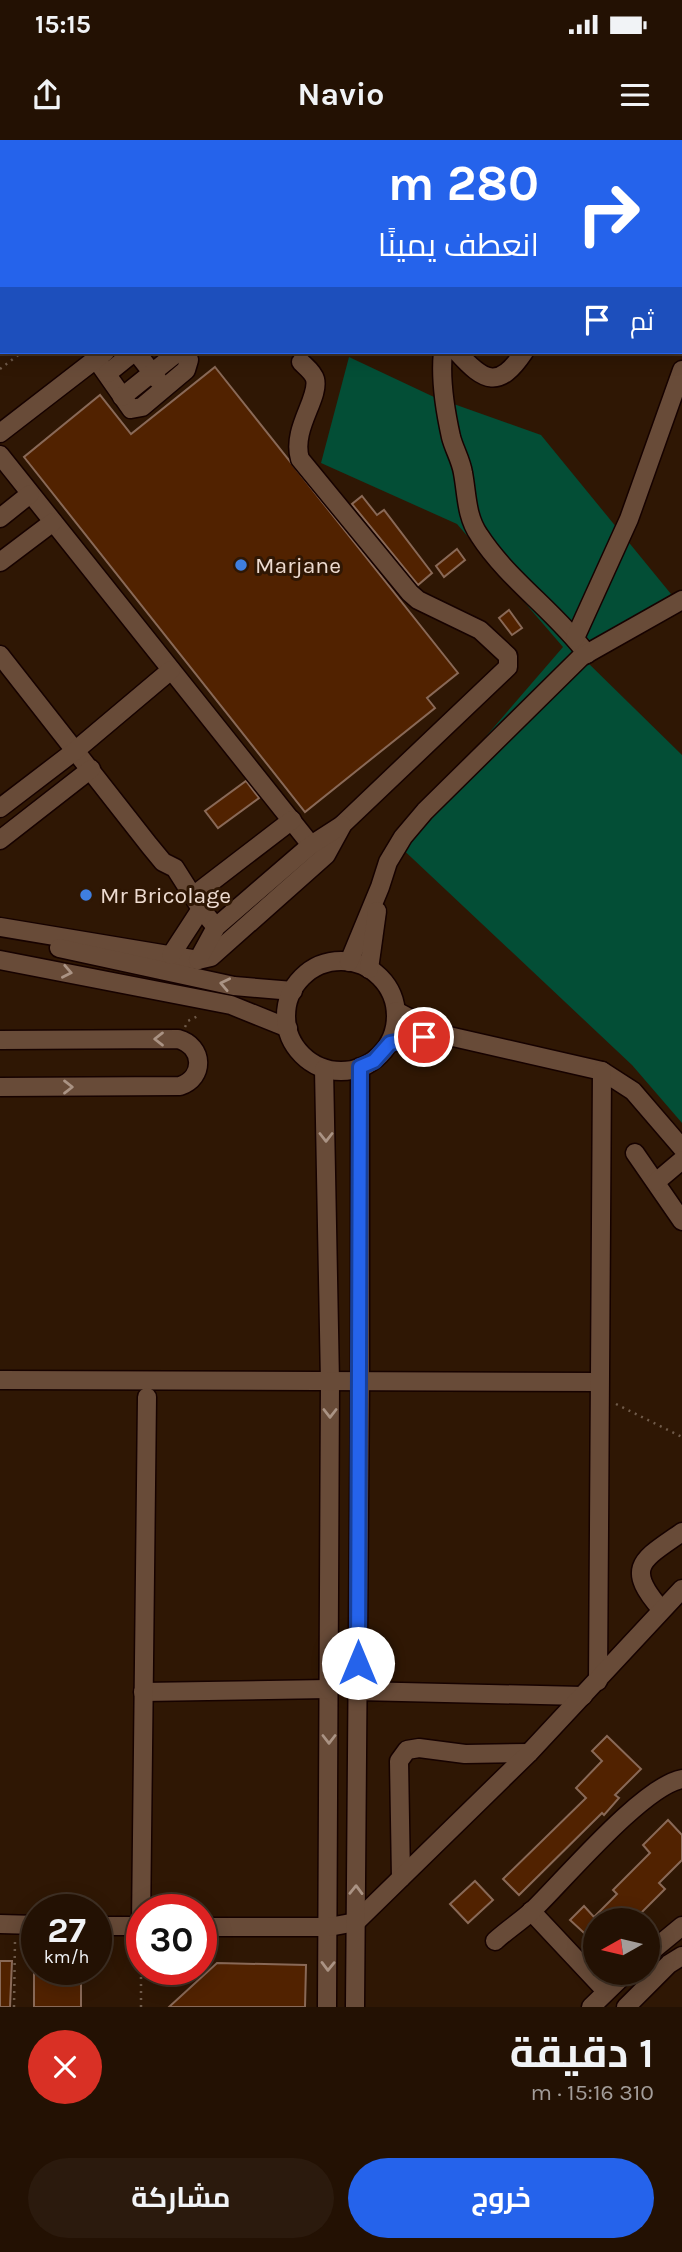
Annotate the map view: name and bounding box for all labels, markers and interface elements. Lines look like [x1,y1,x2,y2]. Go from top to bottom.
text: 15:15 [35,9,91,40]
icon: share [28,76,66,114]
text: Navio [298,76,384,113]
icon: menu [616,76,654,114]
text: 280 m [388,155,539,212]
icon: right [563,168,654,259]
text: انعطف يمينًا [378,227,539,264]
icon: arrive [578,301,616,339]
text: ثم [630,306,654,337]
place label: Marjane [255,552,341,579]
marker: Marjane [233,557,249,573]
place label: Mr Bricolage [100,882,231,909]
marker: Mr Bricolage [78,887,94,903]
one-way arrow [61,964,73,979]
one-way arrow [219,977,231,992]
pin [394,1007,454,1067]
icon: arrive [405,1018,443,1056]
one-way arrow [154,1031,164,1047]
one-way arrow [63,1079,74,1095]
one-way arrow [318,1132,334,1143]
one-way arrow [322,1409,338,1419]
position arrow [321,1626,395,1700]
one-way arrow [321,1734,337,1745]
one-way arrow [348,1884,364,1895]
speed limit sign: 30 [126,1894,217,1985]
north arrow [583,1908,660,1984]
map controls [583,1908,660,1985]
text: 27 [47,1910,86,1951]
text: km/h [44,1946,89,1968]
one-way arrow [320,1962,336,1972]
text: 1 دقيقة [510,2028,654,2078]
button: close [28,2030,102,2104]
text: 310 m · 15:16 [530,2079,654,2106]
button: مشاركة [28,2158,334,2238]
button: خروج [348,2158,654,2238]

